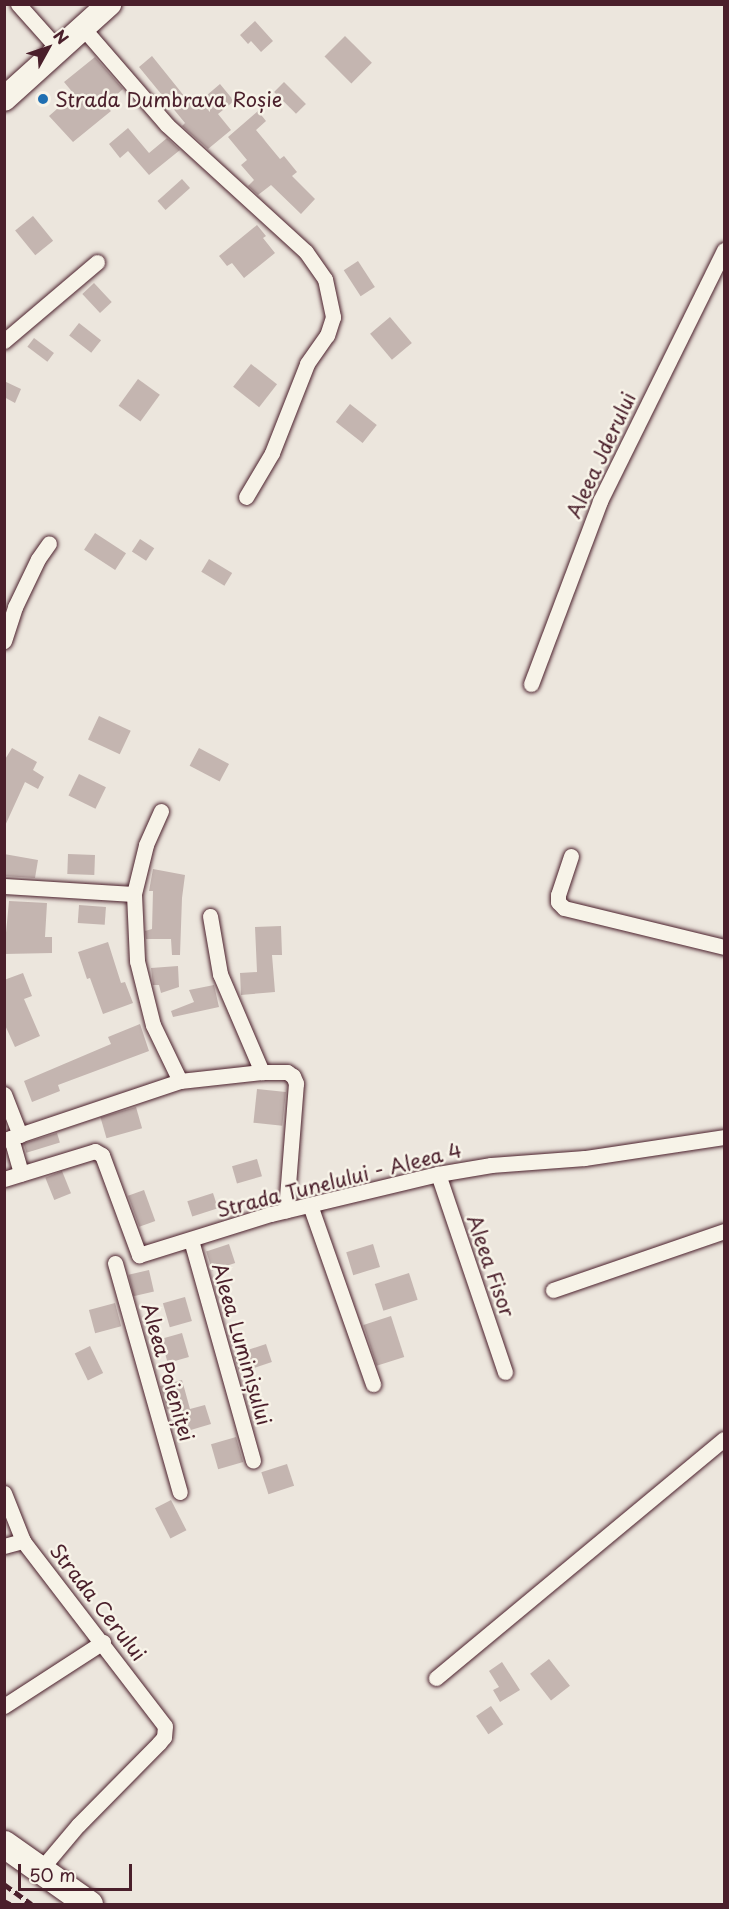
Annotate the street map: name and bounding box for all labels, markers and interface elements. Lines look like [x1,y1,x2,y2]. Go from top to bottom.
north arrow [18,18,78,78]
text: N [49,24,75,49]
place label: Strada Dumbrava Roșie [55,87,284,111]
marker: Strada Dumbrava Roșie [36,92,50,106]
street label: Aleea Jderului [561,387,641,523]
street label: Strada Tunelului - Aleea 4 [213,1138,465,1222]
street label: Aleea Fisor [462,1211,520,1321]
street label: Aleea Luminișului [207,1260,277,1428]
street label: Aleea Poieniței [137,1300,199,1444]
street label: Strada Cerului [45,1539,151,1665]
scale bar [21,1852,135,1890]
text: 50 m [29,1861,76,1888]

